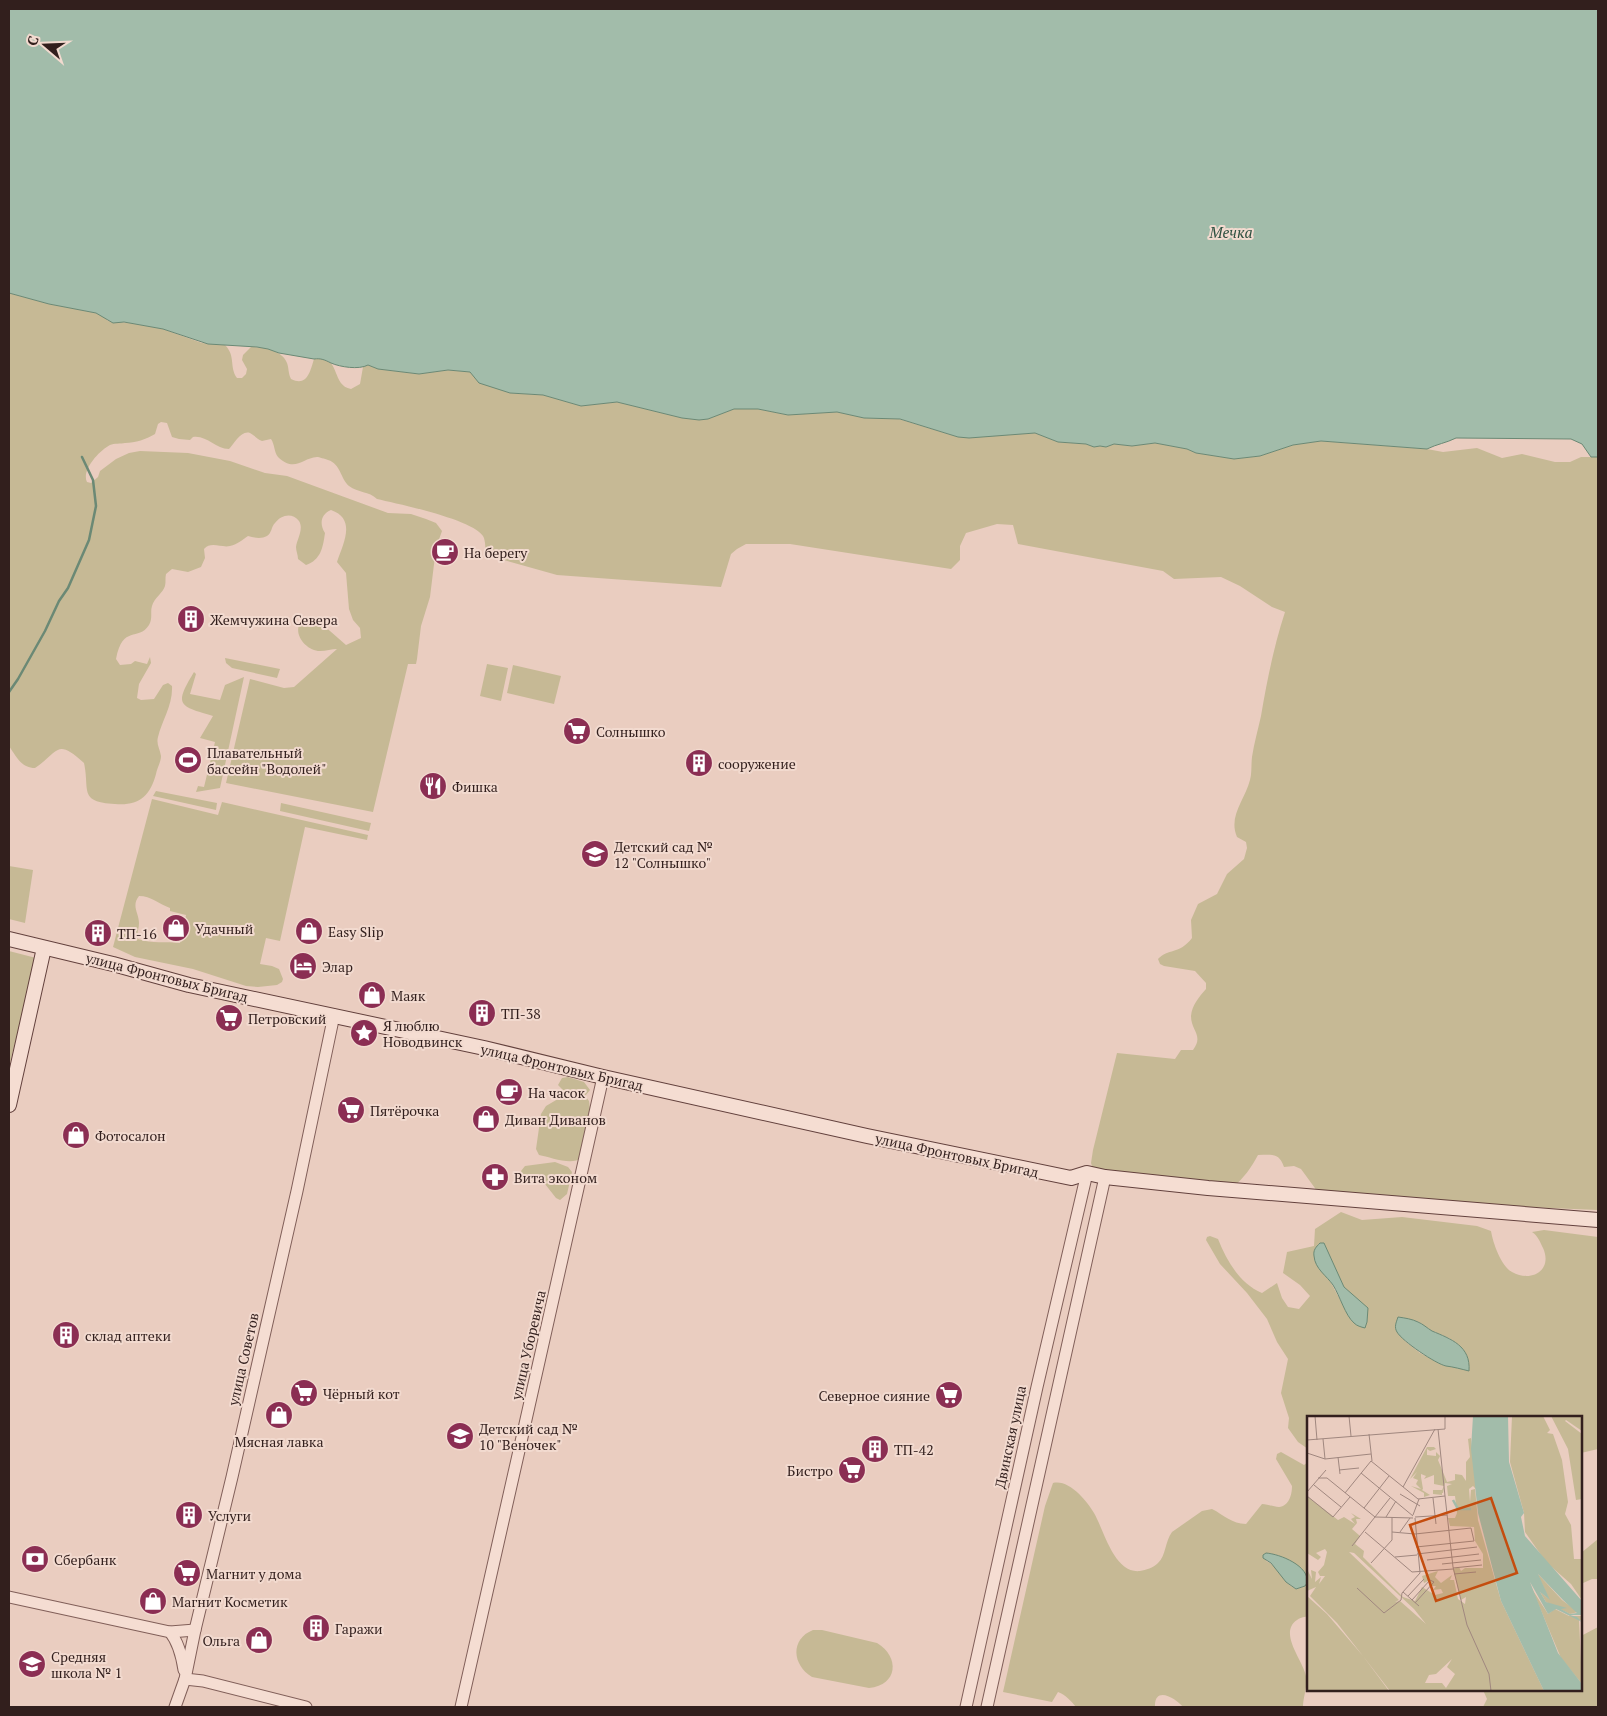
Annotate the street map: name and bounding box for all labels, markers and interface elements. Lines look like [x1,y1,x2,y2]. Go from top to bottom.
north arrow [20,20,70,70]
text: С [22,33,43,48]
water label: Мечка [1209,222,1252,242]
cafe icon: На берегу [430,537,460,567]
place label: На берегу [464,543,528,562]
building icon: Жемчужина Севера [176,604,206,634]
place label: Жемчужина Севера [210,610,338,629]
supermarket icon: Солнышко [562,716,592,746]
place label: Солнышко [596,722,666,741]
place label: Плавательный бассейн "Водолей" [207,743,327,778]
sports icon: Плавательный бассейн "Водолей" [173,745,203,775]
building icon: сооружение [684,748,714,778]
place label: сооружение [718,754,796,773]
restaurant icon: Фишка [418,771,448,801]
place label: Фишка [452,777,498,796]
place label: Детский сад № 12 "Солнышко" [614,837,713,872]
school or university icon: Детский сад № 12 "Солнышко" [580,839,610,869]
shop icon: Удачный [161,913,191,943]
shop icon: Easy Slip [294,916,324,946]
building icon: ТП-16 [83,918,113,948]
place label: Удачный [195,919,254,938]
place label: Easy Slip [328,922,384,941]
place label: ТП-16 [117,924,157,943]
street label: улица Фронтовых Бригад [83,947,250,1006]
hotel icon: Элар [288,951,318,981]
place label: Элар [322,957,353,976]
shop icon: Маяк [357,980,387,1010]
place label: Маяк [391,986,426,1005]
building icon: ТП-38 [467,998,497,1028]
supermarket icon: Петровский [214,1003,244,1033]
place label: ТП-38 [501,1004,541,1023]
place label: Петровский [248,1009,327,1028]
place label: Я люблю Новодвинск [383,1016,463,1051]
place icon: Я люблю Новодвинск [349,1018,379,1048]
street label: улица Фронтовых Бригад [478,1039,645,1095]
cafe icon: На часок [494,1077,524,1107]
place label: На часок [528,1083,586,1102]
supermarket icon: Пятёрочка [336,1095,366,1125]
place label: Пятёрочка [370,1101,439,1120]
shop icon: Диван Диванов [471,1104,501,1134]
place label: Диван Диванов [505,1110,606,1129]
shop icon: Фотосалон [61,1120,91,1150]
place label: Фотосалон [95,1126,166,1145]
street label: улица Фронтовых Бригад [873,1128,1040,1182]
pharmacy icon: Вита эконом [480,1162,510,1192]
place label: Вита эконом [514,1168,597,1187]
street label: улица Уборевича [506,1288,550,1403]
street label: улица Советов [223,1311,263,1408]
building icon: склад аптеки [51,1320,81,1350]
place label: склад аптеки [85,1326,171,1345]
supermarket icon: Чёрный кот [289,1378,319,1408]
supermarket icon: Северное сияние [934,1380,964,1410]
place label: Чёрный кот [323,1384,400,1403]
street label: Двинская улица [990,1384,1030,1490]
place label: Северное сияние [818,1386,930,1405]
shop icon: Мясная лавка [264,1400,294,1430]
inset map [1307,1416,1582,1691]
place label: Детский сад № 10 "Веночек" [479,1419,578,1454]
school or university icon: Детский сад № 10 "Веночек" [445,1421,475,1451]
place label: Мясная лавка [235,1432,323,1451]
building icon: ТП-42 [860,1434,890,1464]
place label: ТП-42 [894,1440,934,1459]
supermarket icon: Бистро [837,1455,867,1485]
place label: Бистро [787,1461,833,1480]
building icon: Услуги [174,1500,204,1530]
place label: Услуги [208,1506,252,1525]
bank icon: Сбербанк [20,1544,50,1574]
place label: Сбербанк [54,1550,117,1569]
supermarket icon: Магнит у дома [172,1558,202,1588]
place label: Магнит у дома [206,1564,302,1583]
shop icon: Магнит Косметик [138,1586,168,1616]
place label: Магнит Косметик [172,1592,288,1611]
building icon: Гаражи [301,1613,331,1643]
place label: Гаражи [335,1619,383,1638]
shop icon: Ольга [244,1625,274,1655]
place label: Ольга [202,1631,240,1650]
place label: Средняя школа № 1 [51,1647,122,1682]
school or university icon: Средняя школа № 1 [17,1649,47,1679]

